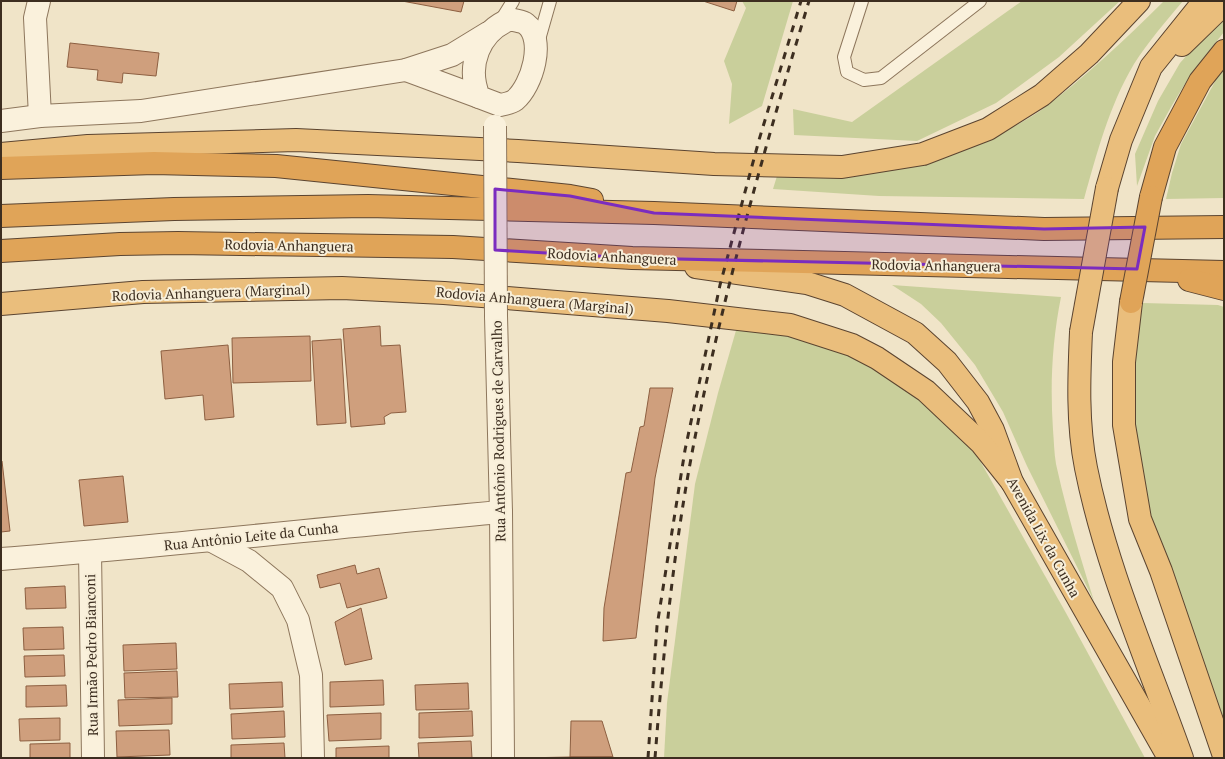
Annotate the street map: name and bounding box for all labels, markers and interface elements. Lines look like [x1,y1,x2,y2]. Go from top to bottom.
street label: Rodovia Anhanguera [224,234,354,256]
street label: Rodovia Anhanguera [547,243,677,269]
street label: Rodovia Anhanguera [871,254,1001,276]
street label: Rodovia Anhanguera (Marginal) [112,279,310,305]
street label: Rodovia Anhanguera (Marginal) [435,282,635,318]
street label: Rua Antônio Rodrigues de Carvalho [487,320,509,542]
street label: Avenida Lix da Cunha [1003,473,1085,601]
street label: Rua Antônio Leite da Cunha [163,517,339,555]
street label: Rua Irmão Pedro Bianconi [80,574,102,736]

